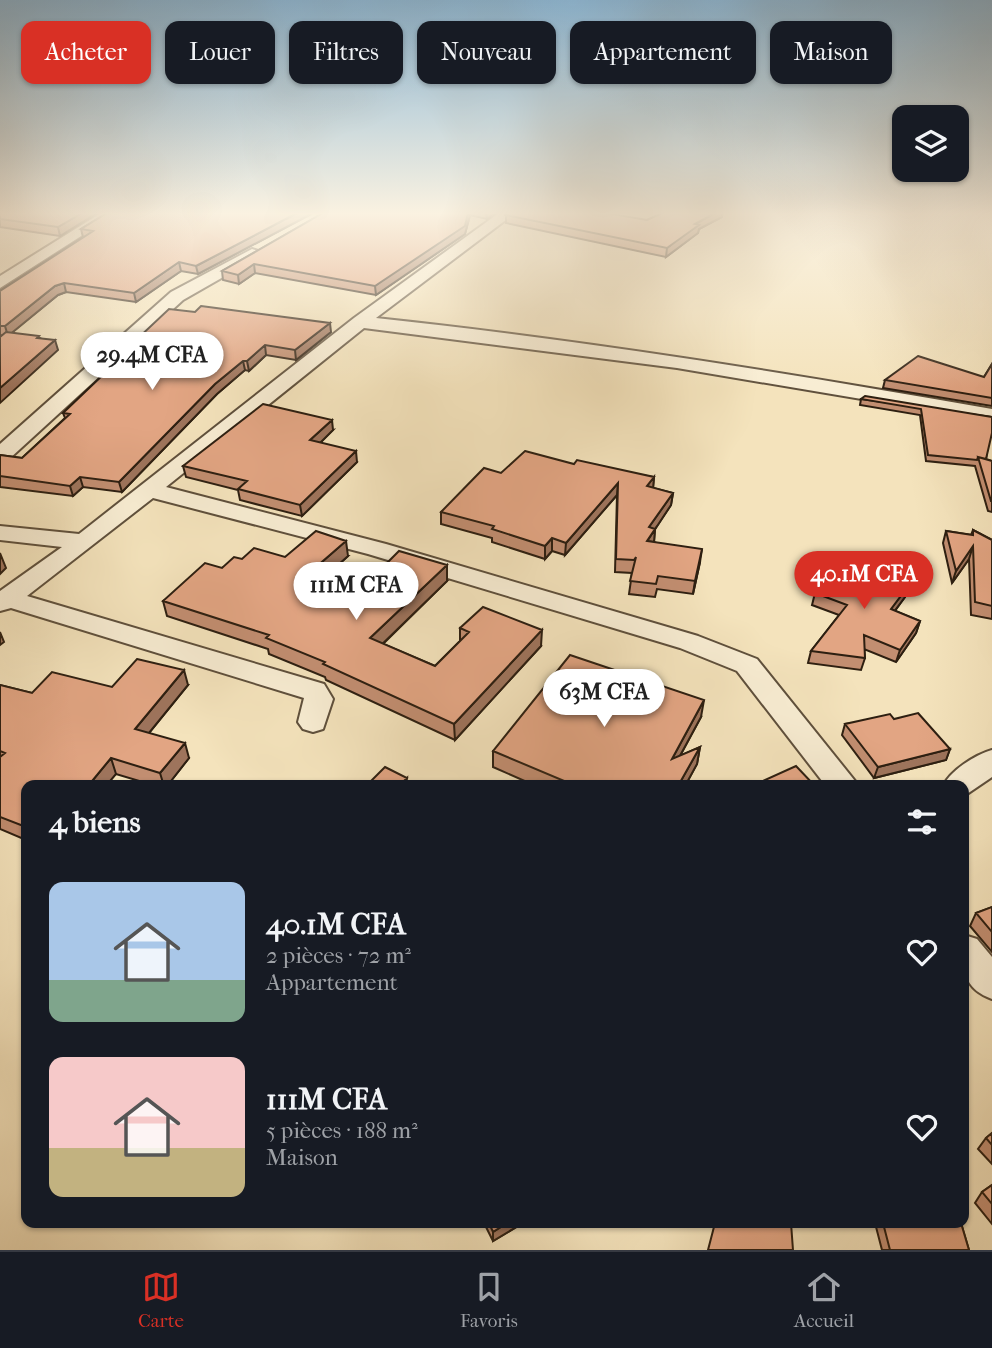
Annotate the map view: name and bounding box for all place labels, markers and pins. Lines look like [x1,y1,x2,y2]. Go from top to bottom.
pin: 29.4M CFA [72,332,232,392]
pin: 40.1M CFA [784,552,944,611]
pin: 111M CFA [284,562,428,622]
pin: 63M CFA [539,670,669,729]

